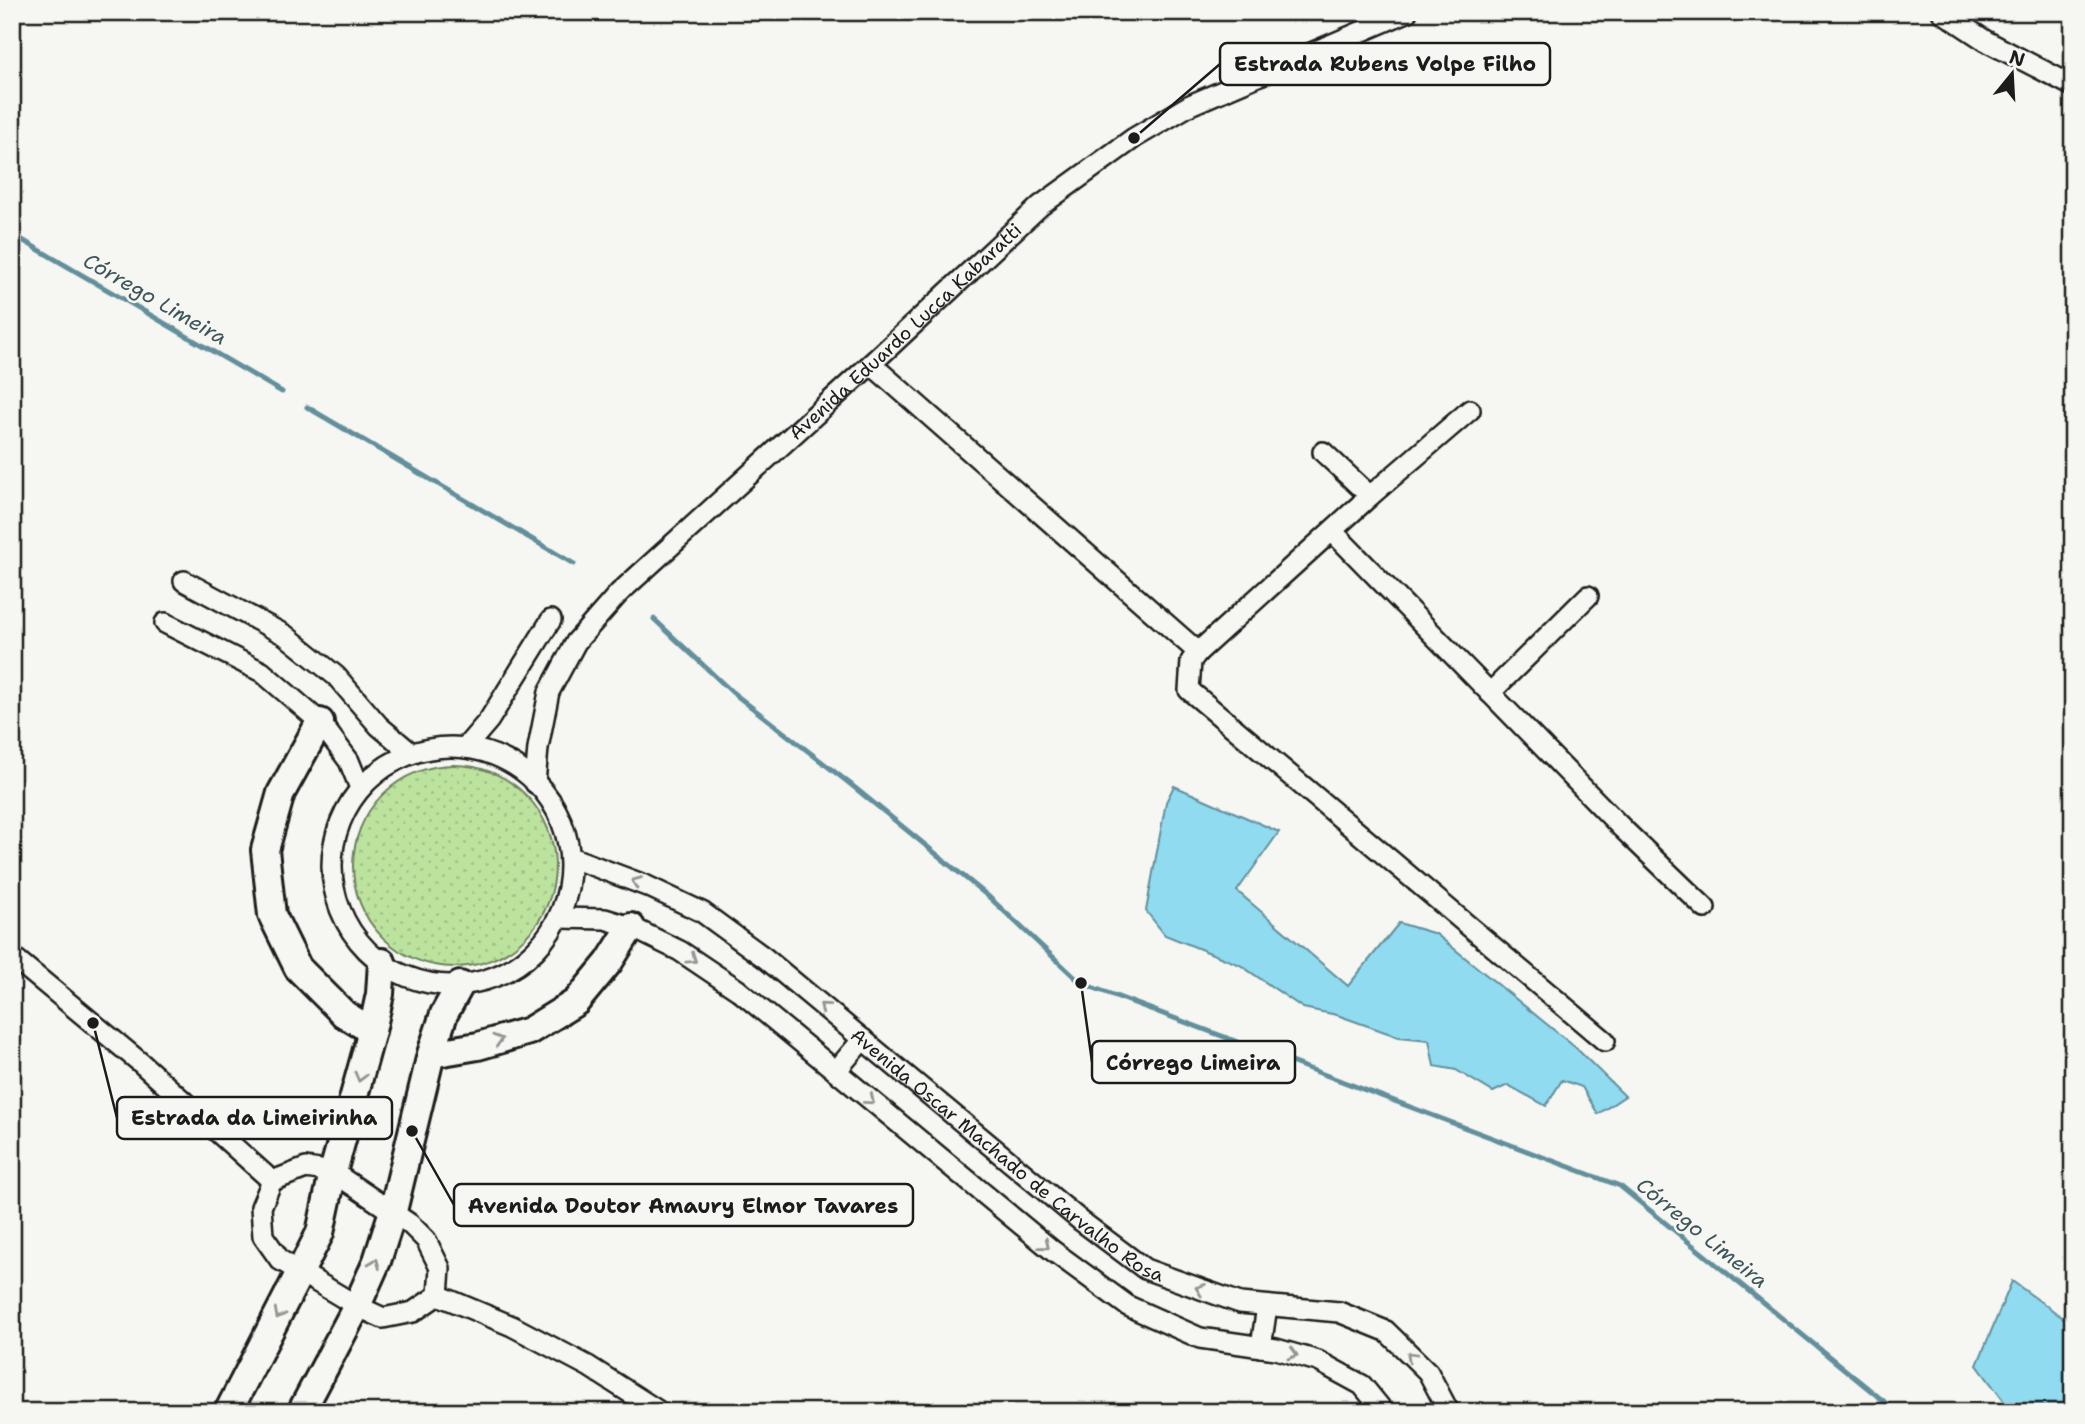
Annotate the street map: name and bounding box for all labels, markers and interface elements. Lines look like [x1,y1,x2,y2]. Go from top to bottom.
north arrow [1976,38,2046,108]
callout: Estrada Rubens Volpe Filho [1220,43,1550,85]
text: N [2006,44,2028,73]
text: Estrada Rubens Volpe Filho [1234,50,1536,78]
street label: Avenida Eduardo Lucca Kabaratti [784,218,1027,446]
water label: Córrego Limeira [78,246,232,352]
one-way arrow [631,876,643,890]
one-way arrow [684,951,697,963]
one-way arrow [820,1003,832,1016]
street label: Avenida Oscar Machado de Carvalho Rosa [845,1023,1167,1288]
one-way arrow [492,1034,504,1049]
callout: Córrego Limeira [1092,1041,1295,1083]
text: Córrego Limeira [1106,1049,1281,1077]
one-way arrow [353,1071,368,1083]
one-way arrow [863,1091,875,1104]
callout: Estrada da Limeirinha [117,1097,392,1139]
text: Estrada da Limeirinha [131,1104,378,1132]
water label: Córrego Limeira [1630,1171,1774,1295]
callout: Avenida Doutor Amaury Elmor Tavares [454,1184,913,1226]
text: Avenida Doutor Amaury Elmor Tavares [468,1192,898,1220]
one-way arrow [1037,1237,1050,1249]
one-way arrow [367,1258,381,1270]
one-way arrow [1195,1283,1207,1297]
one-way arrow [274,1307,288,1320]
one-way arrow [1287,1345,1299,1360]
one-way arrow [1406,1351,1419,1364]

